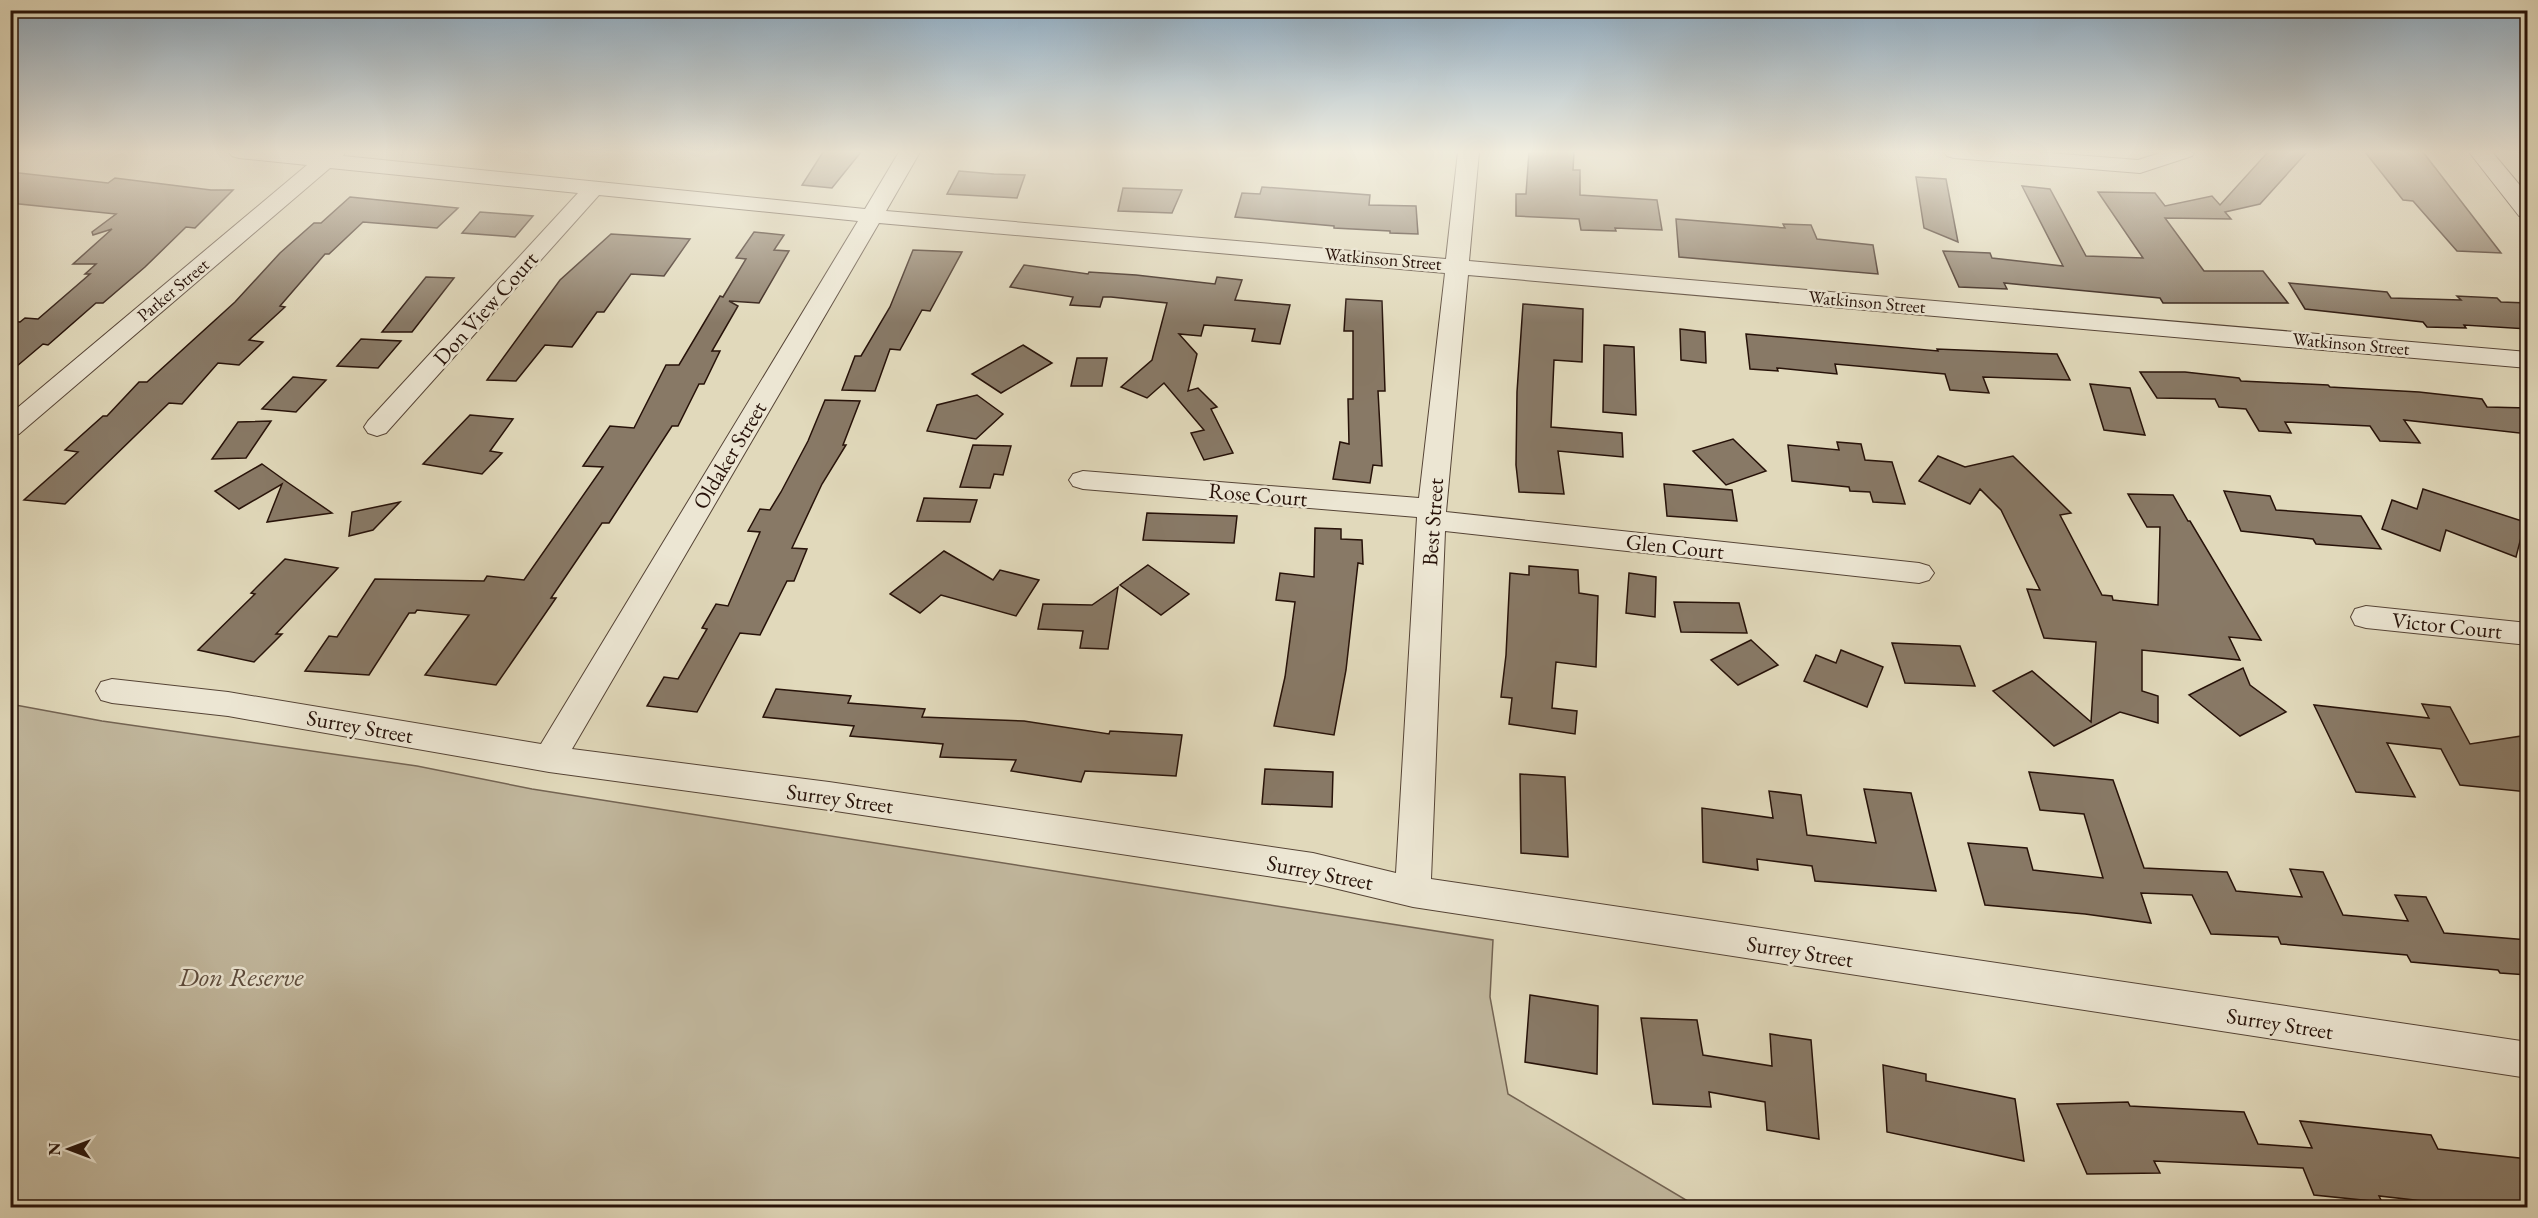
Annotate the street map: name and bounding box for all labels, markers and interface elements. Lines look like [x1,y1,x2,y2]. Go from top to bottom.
street label: Watkinson Street [1324,242,1443,275]
street label: Don View Court [427,245,544,371]
street label: Parker Street [132,253,214,326]
street label: Watkinson Street [1808,285,1927,318]
street label: Watkinson Street [2292,327,2411,360]
street label: Oldaker Street [686,396,773,515]
street label: Rose Court [1207,476,1309,513]
street label: Best Street [1415,477,1450,567]
street label: Glen Court [1625,527,1725,566]
street label: Victor Court [2390,605,2504,646]
street label: Surrey Street [304,703,415,750]
street label: Surrey Street [785,777,895,820]
street label: Surrey Street [1264,848,1376,897]
street label: Surrey Street [1745,929,1855,974]
park label: Don Reserve [177,959,304,994]
street label: Surrey Street [2225,1001,2335,1046]
north arrow [39,1119,99,1179]
text: N [44,1142,65,1155]

